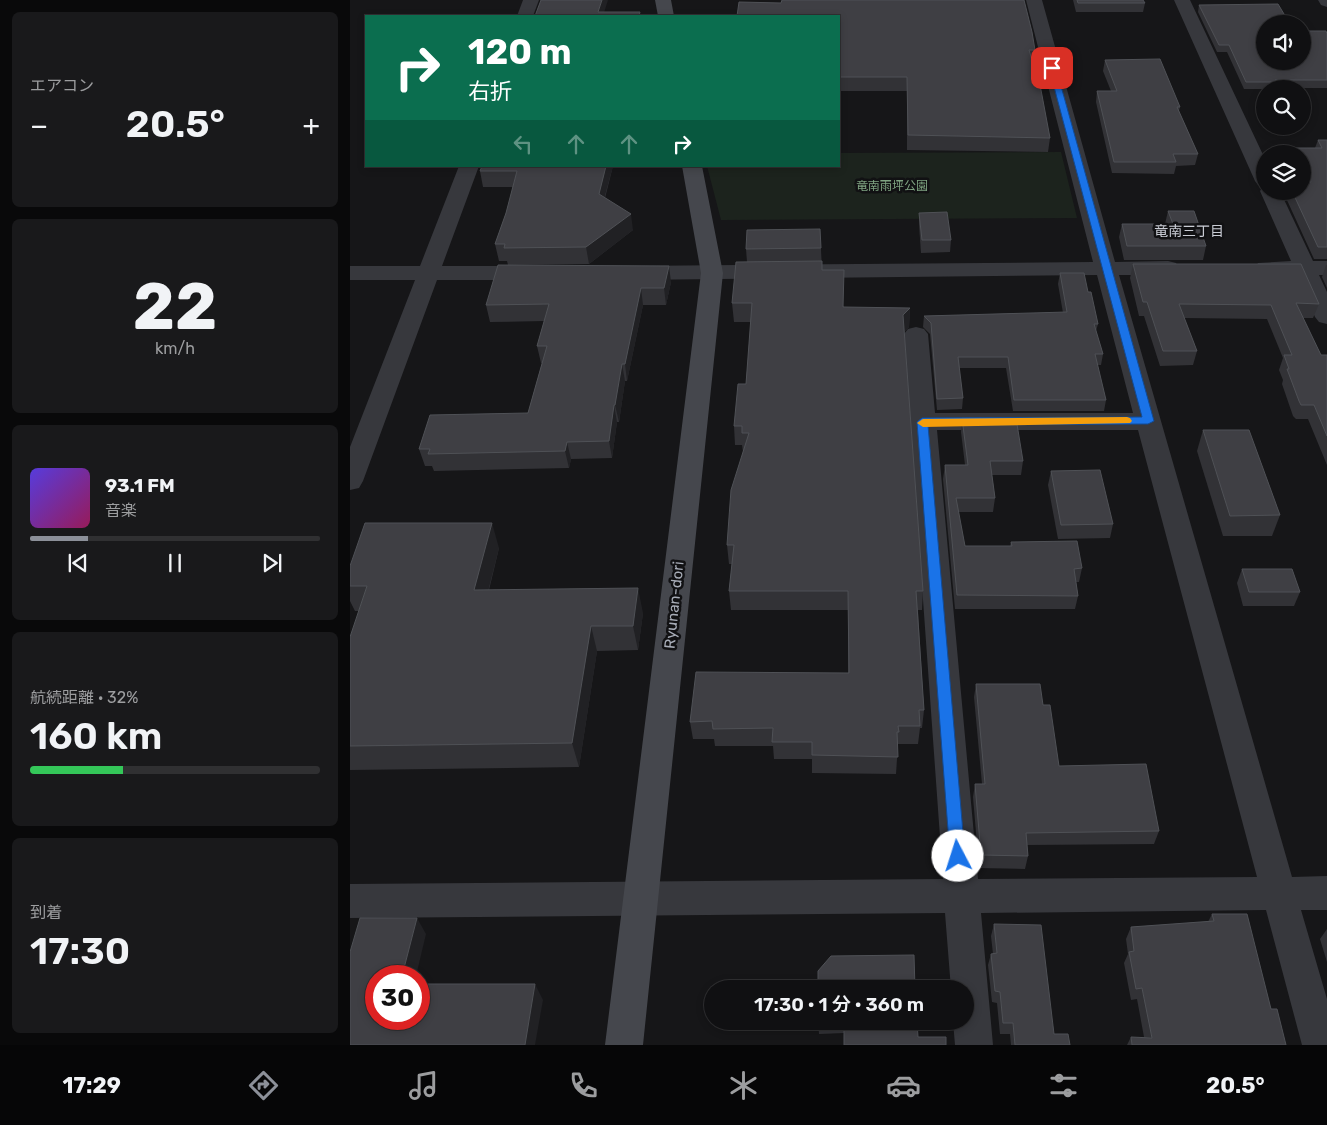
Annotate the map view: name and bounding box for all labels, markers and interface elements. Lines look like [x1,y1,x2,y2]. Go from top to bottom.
map controls [1256,15,1311,200]
button: sound [1256,15,1311,70]
text: 120 m [468,31,571,73]
icon: right [385,35,450,100]
pin [1031,47,1073,89]
icon: arrive [1038,54,1066,82]
text: エアコン [30,76,94,95]
text: 右折 [468,78,512,105]
button: search [1256,80,1311,135]
text: 20.5° [126,101,225,147]
text: − [30,109,48,142]
text: + [303,109,320,142]
icon: left [509,130,537,158]
icon: ahead [562,130,590,158]
icon: ahead [615,130,643,158]
icon: right [668,130,696,158]
button: layers [1256,145,1311,200]
park label: 竜南雨坪公園 [856,179,928,193]
district label: 竜南三丁目 [1154,223,1224,240]
text: 22 [133,268,217,345]
text: km/h [155,339,195,358]
text: 93.1 FM [105,474,175,497]
text: 音楽 [105,501,137,520]
icon: previous [64,549,92,577]
icon: pause [161,549,189,577]
icon: next [258,549,286,577]
street label: Ryunan-dori [660,560,688,650]
text: 航続距離 · 32% [30,688,138,707]
text: 160 km [30,713,162,759]
position arrow [931,829,983,881]
text: 到着 [30,903,62,922]
text: 17:30 [30,928,130,974]
speed limit sign: 30 [365,965,430,1030]
text: 17:30 · 1 分 · 360 m [754,993,924,1016]
icon: directions [246,1068,281,1103]
icon: music [406,1068,441,1103]
icon: phone [566,1068,601,1103]
icon: climate [726,1068,761,1103]
icon: car [886,1068,921,1103]
icon: filters [1046,1068,1081,1103]
text: 17:29 [63,1072,121,1099]
text: 20.5° [1206,1072,1264,1099]

